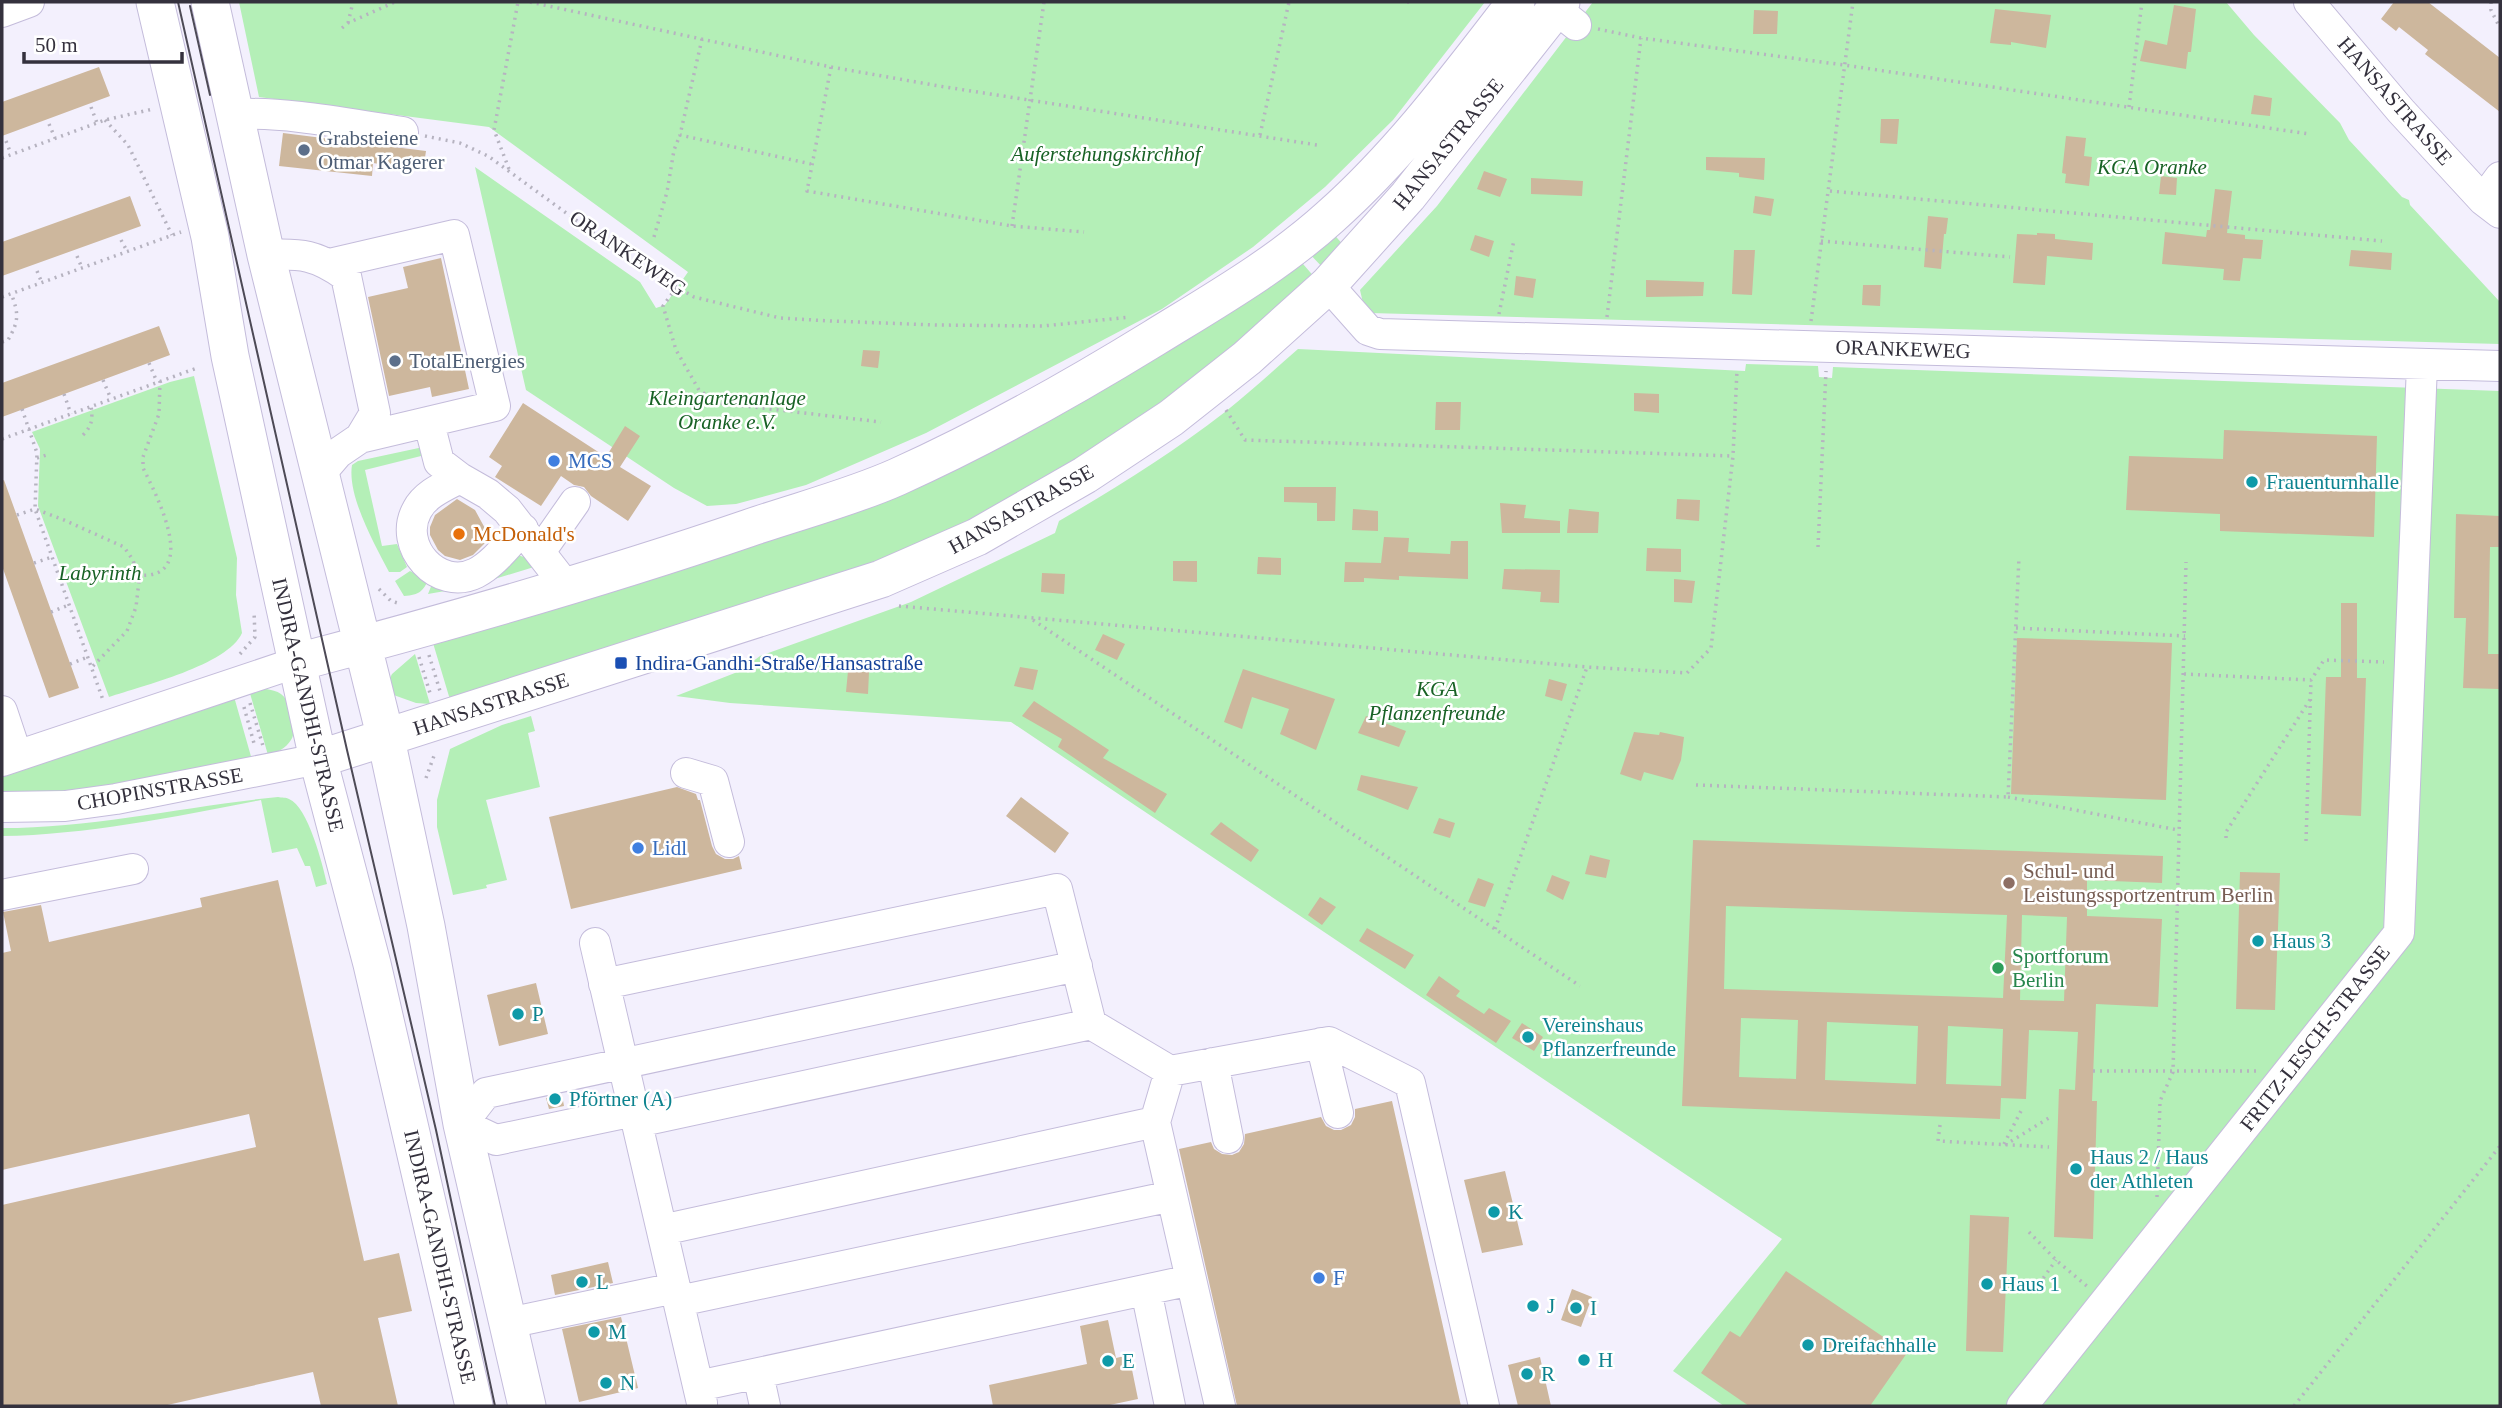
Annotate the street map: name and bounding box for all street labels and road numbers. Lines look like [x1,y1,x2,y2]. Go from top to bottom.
street label: HANSASTRASSE [2333,32,2457,170]
street label: HANSASTRASSE [1388,73,1508,215]
street label: ORANKEWEG [565,205,691,301]
street label: ORANKEWEG [1835,335,1971,363]
street label: HANSASTRASSE [944,459,1098,559]
street label: INDIRA-GANDHI-STRASSE [267,576,349,834]
street label: HANSASTRASSE [410,668,572,740]
street label: CHOPINSTRASSE [75,763,245,815]
street label: FRITZ-LESCH-STRASSE [2235,941,2395,1135]
street label: INDIRA-GANDHI-STRASSE [399,1128,481,1386]

